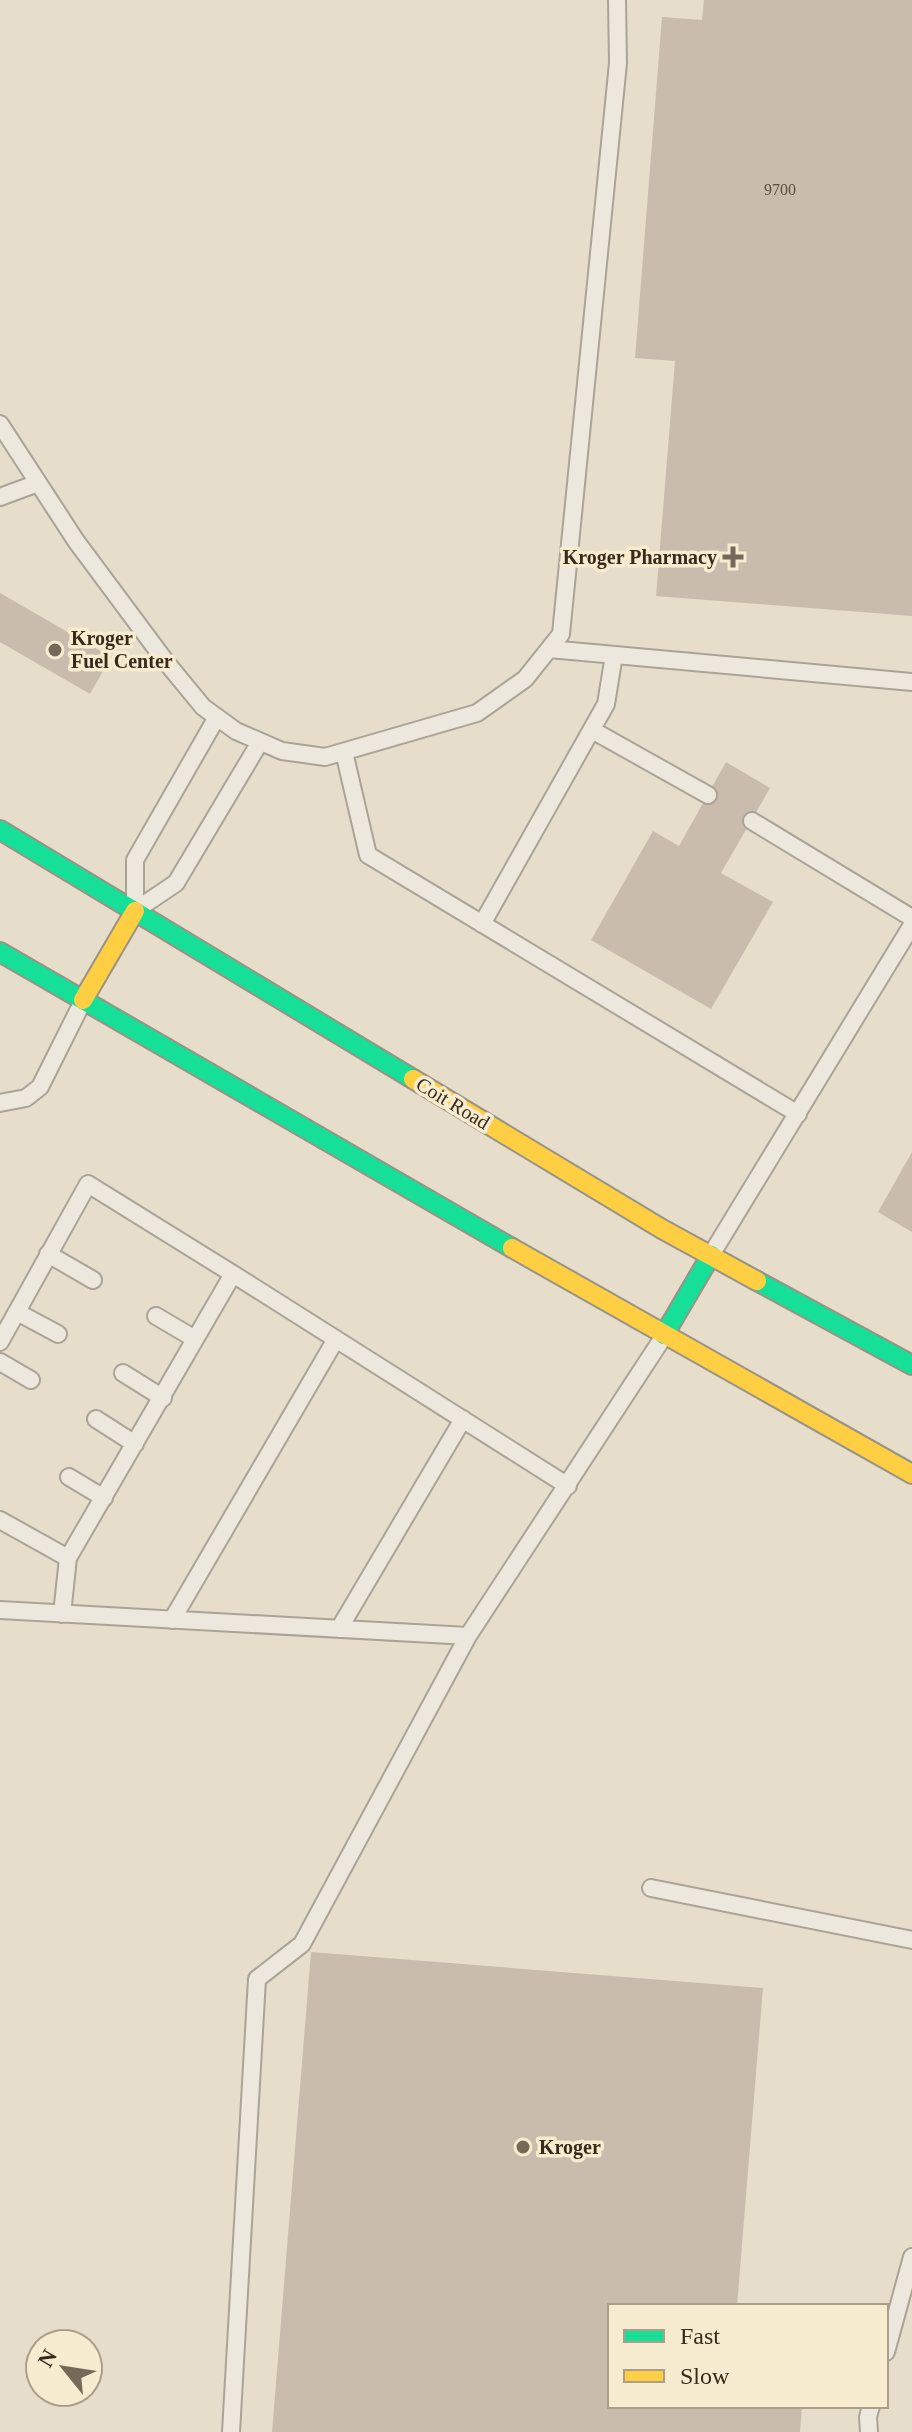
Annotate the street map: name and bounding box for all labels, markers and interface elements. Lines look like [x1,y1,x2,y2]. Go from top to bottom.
house number: 9700 [764,181,796,198]
place label: Kroger Pharmacy [563,546,717,569]
marker: Kroger Pharmacy [724,548,742,566]
place label: Kroger Fuel Center [71,627,173,672]
marker: Kroger Fuel Center [46,641,64,659]
street label: Coit Road [412,1073,494,1133]
place label: Kroger [539,2136,601,2159]
marker: Kroger [514,2138,532,2156]
legend [608,2304,888,2408]
text: Fast [680,2323,720,2349]
north arrow [24,2328,104,2408]
text: N [32,2345,62,2371]
text: Slow [680,2363,730,2389]

